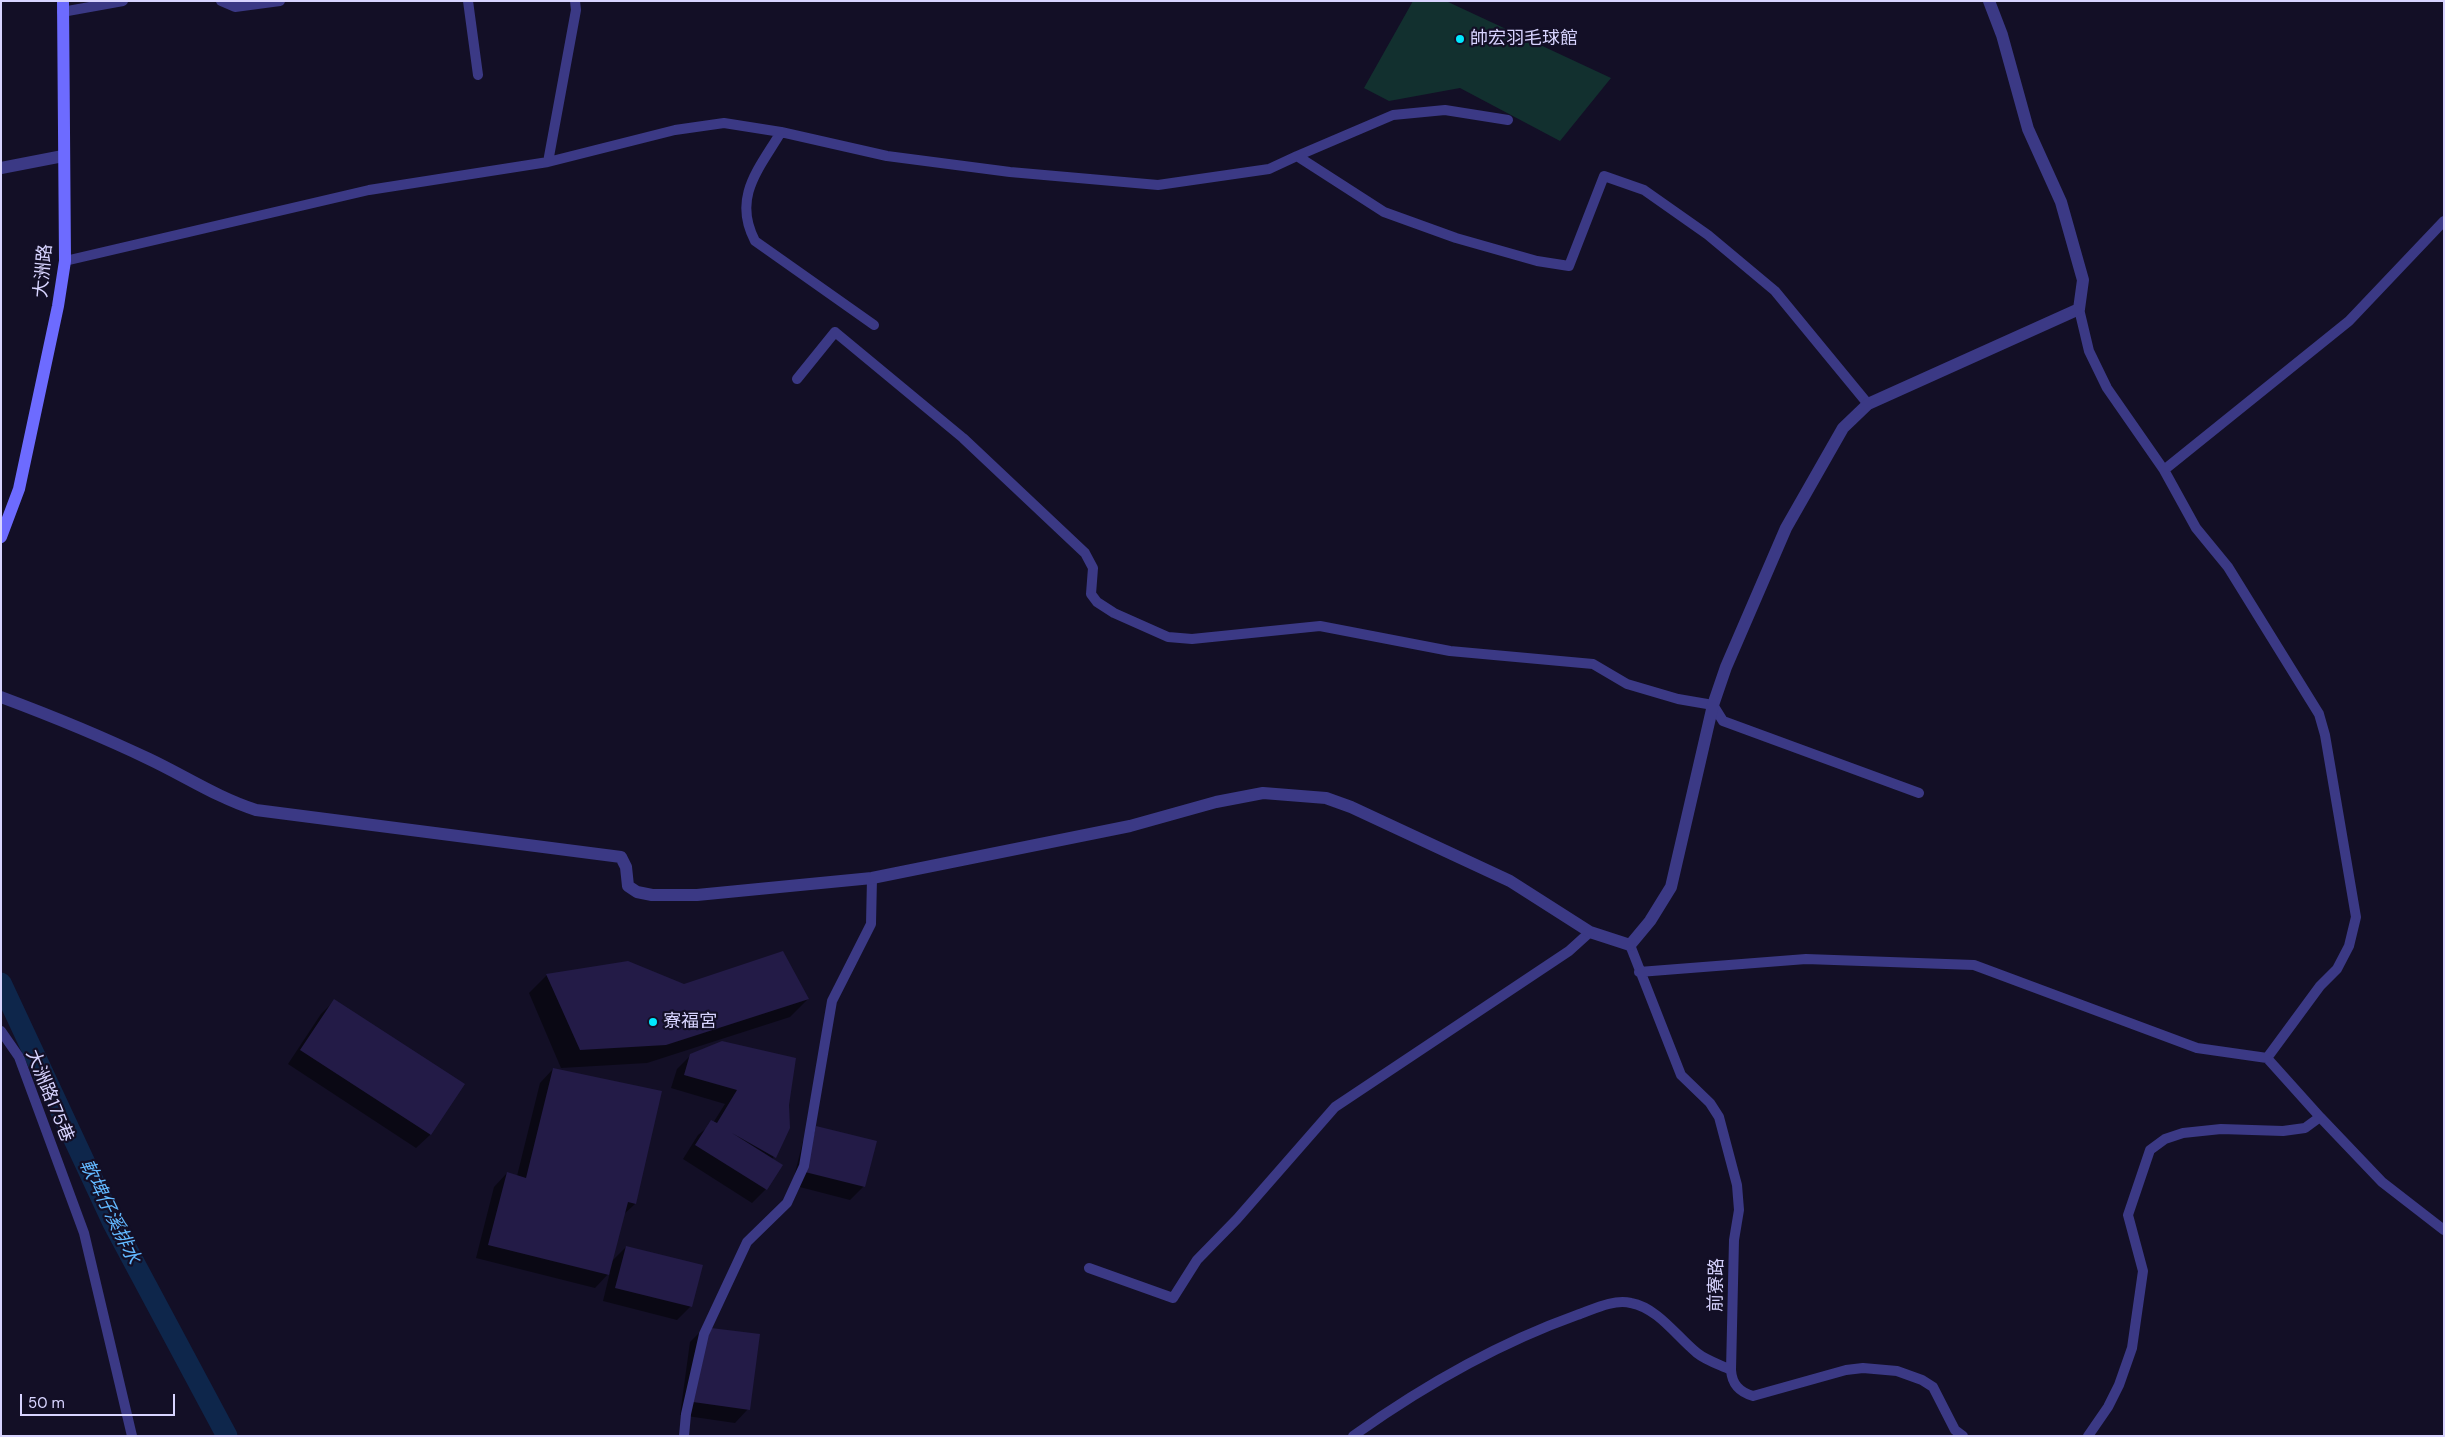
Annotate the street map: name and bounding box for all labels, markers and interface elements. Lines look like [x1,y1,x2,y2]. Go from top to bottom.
place label: 帥宏羽毛球館 [1470,28,1578,50]
marker: 帥宏羽毛球館 [1454,33,1466,45]
street label: 大洲路 [31,243,57,299]
place label: 寮福宮 [663,1011,717,1033]
marker: 寮福宮 [647,1016,659,1028]
street label: 大洲路175巷 [21,1047,77,1145]
water label: 軟埤仔溪排水 [74,1156,144,1268]
street label: 前寮路 [1706,1258,1728,1312]
scale bar [22,1384,178,1416]
text: 50 m [28,1393,65,1413]

